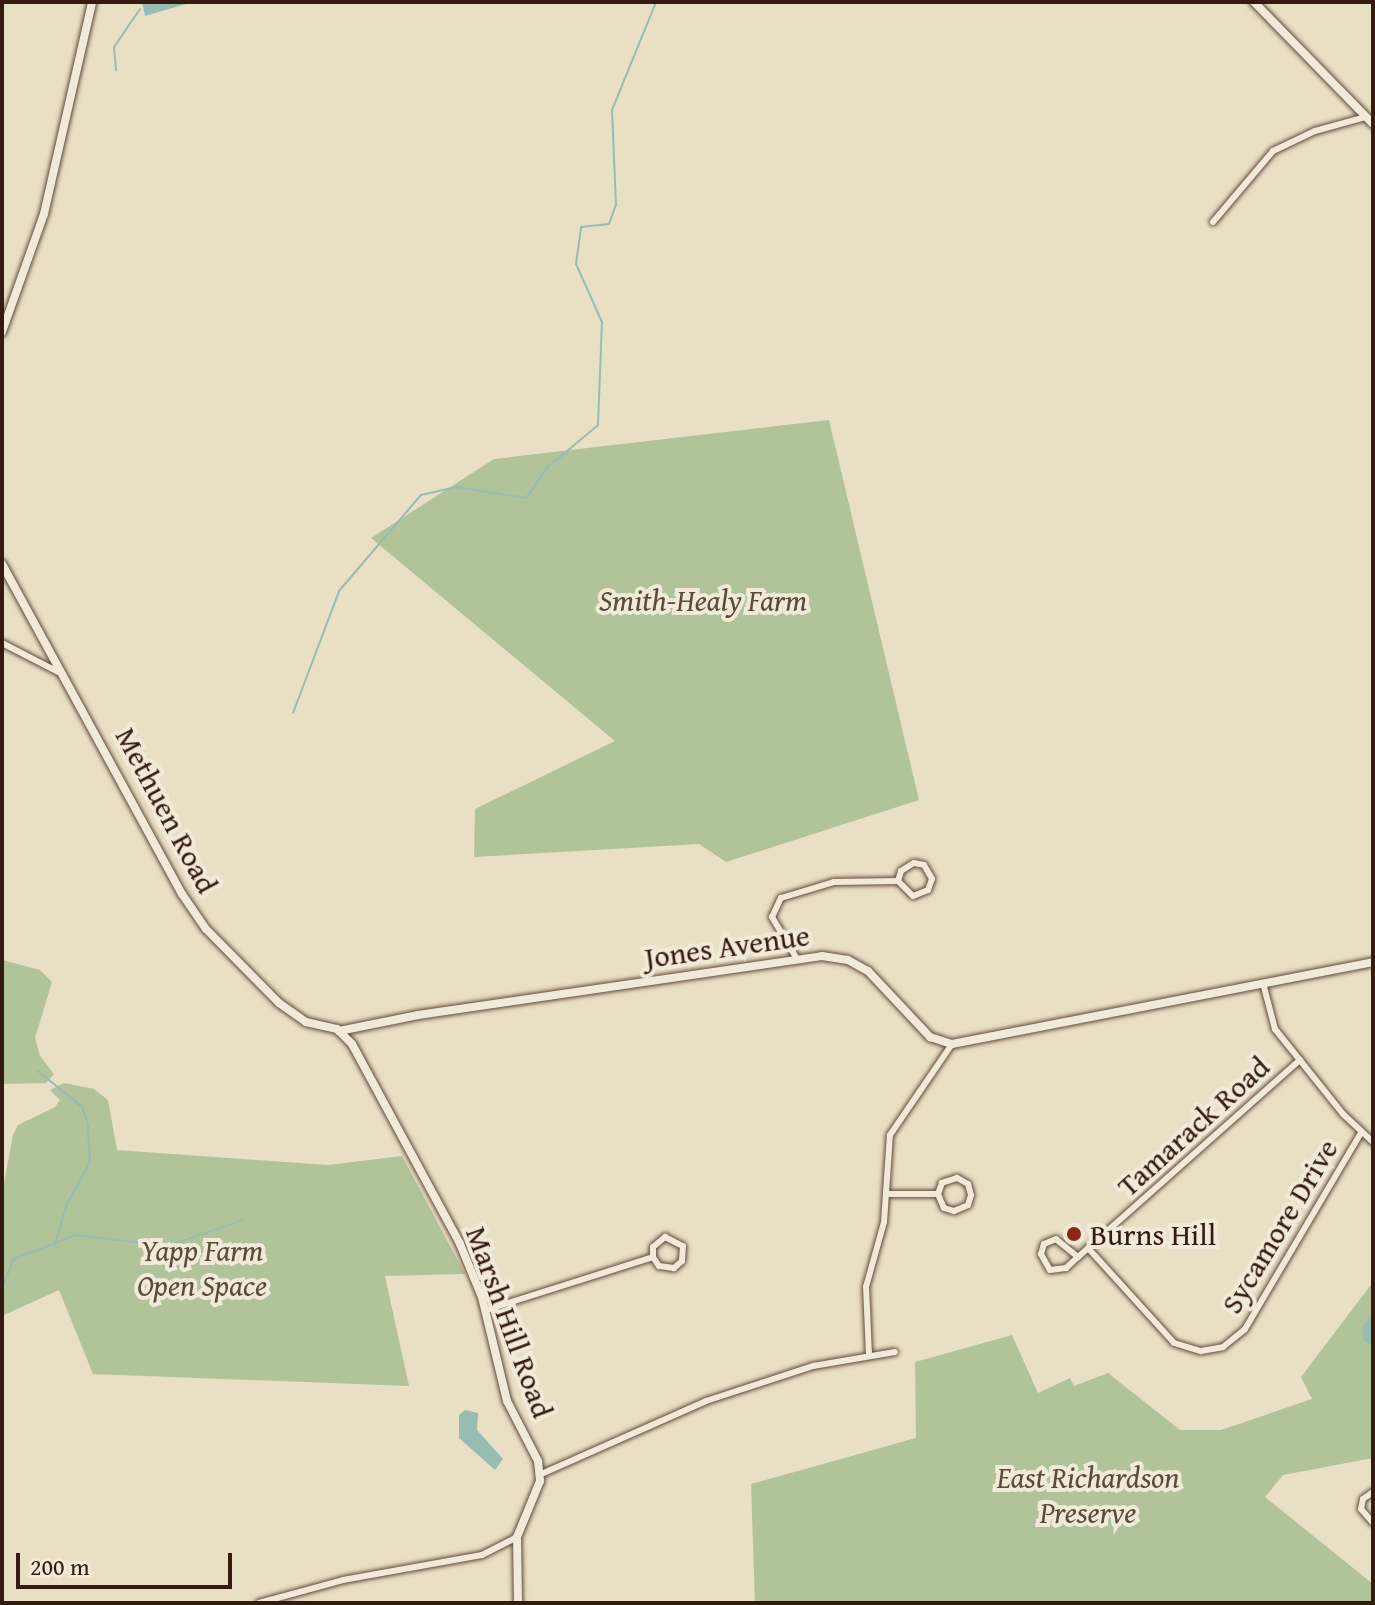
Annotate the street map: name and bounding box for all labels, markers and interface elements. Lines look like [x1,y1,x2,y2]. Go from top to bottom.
park label: Smith-Healy Farm [599,582,807,618]
street label: Methuen Road [108,721,226,899]
street label: Jones Avenue [642,917,812,975]
street label: Tamarack Road [1110,1048,1276,1204]
street label: Sycamore Drive [1213,1132,1345,1320]
place label: Burns Hill [1090,1216,1216,1252]
street label: Marsh Hill Road [459,1221,561,1423]
marker: Burns Hill [1065,1225,1083,1243]
park label: Yapp Farm Open Space [137,1232,267,1302]
park label: East Richardson Preserve [997,1459,1179,1530]
scale bar [20,1537,236,1587]
text: 200 m [30,1549,90,1584]

